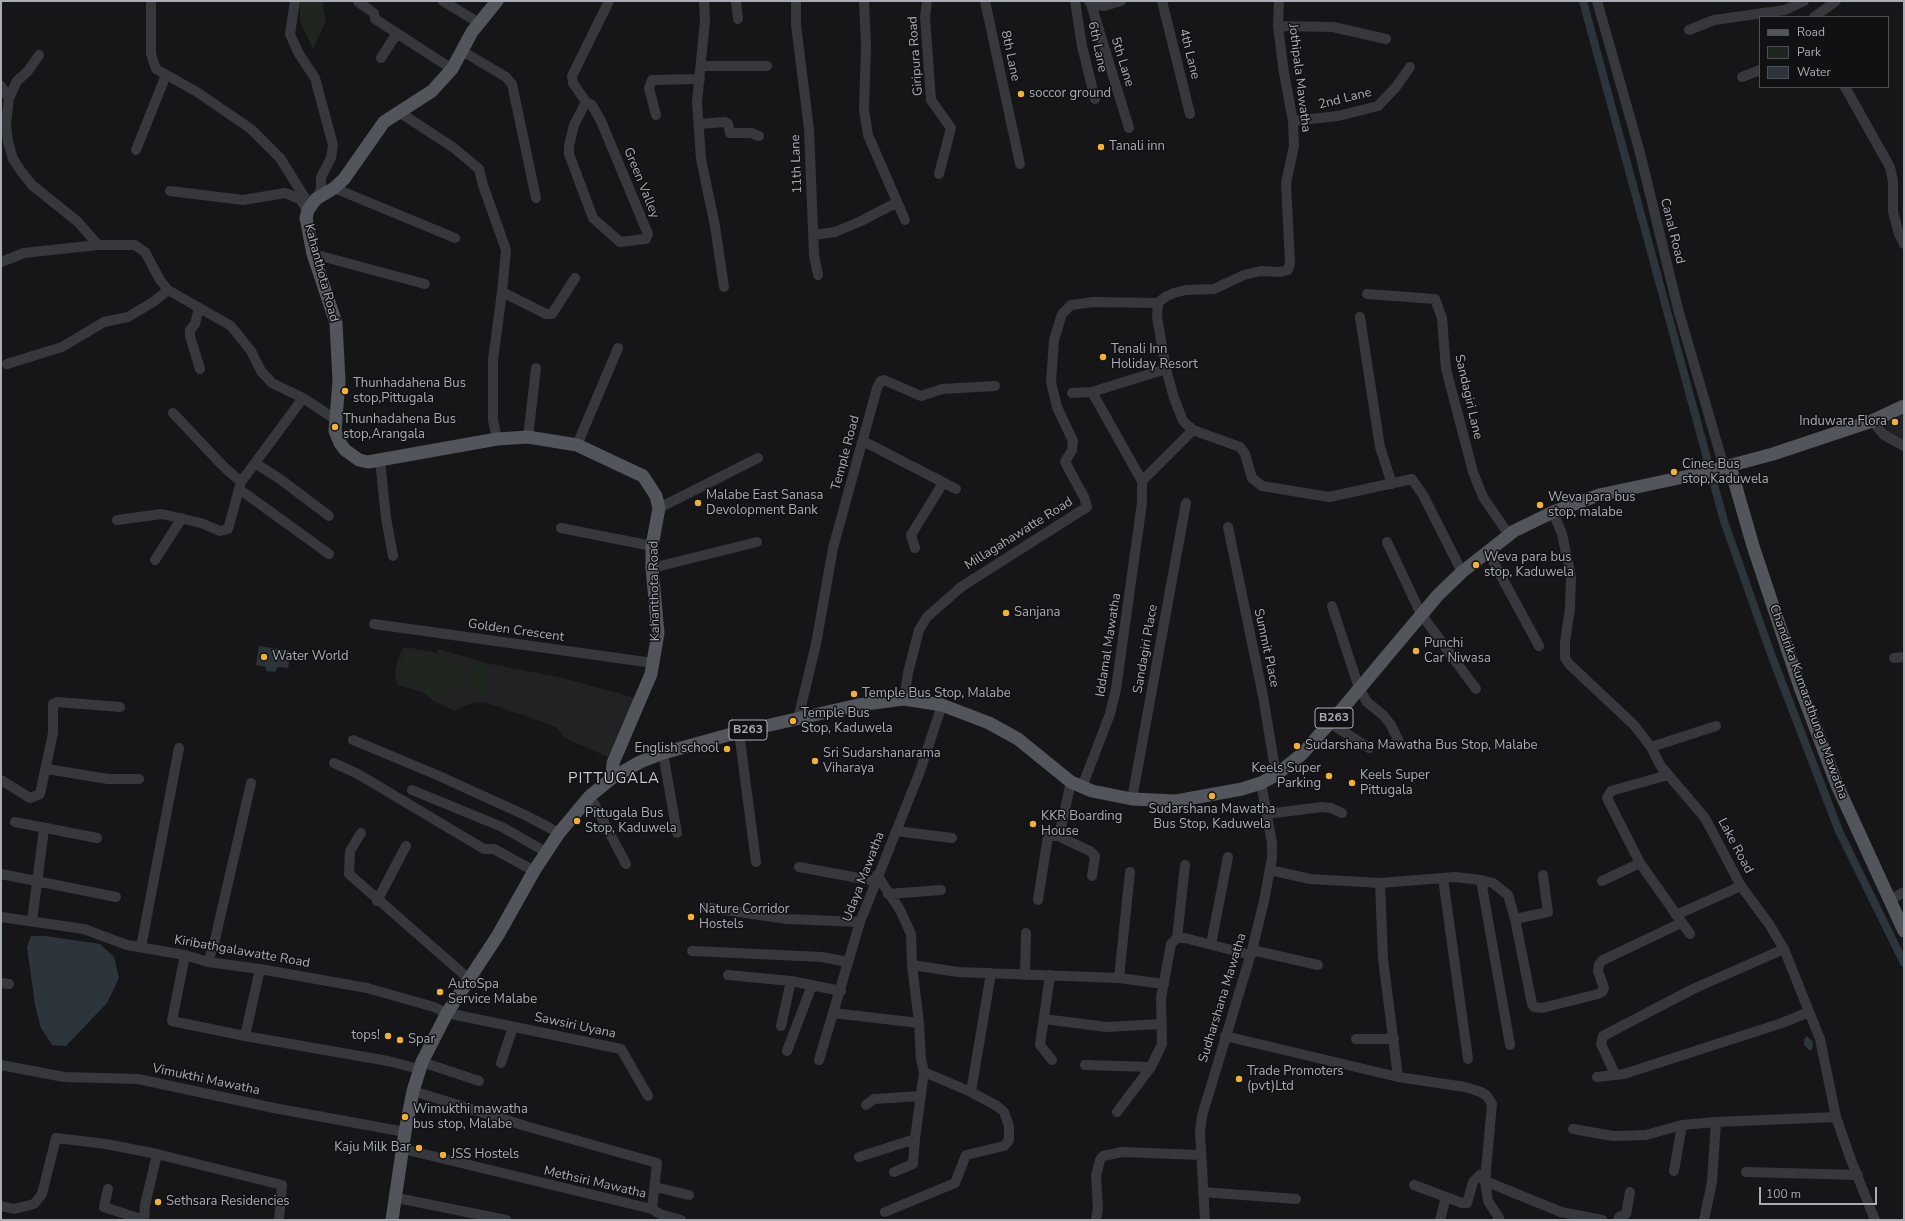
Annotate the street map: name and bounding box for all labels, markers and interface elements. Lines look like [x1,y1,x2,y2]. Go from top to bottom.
street label: Giripura Road [905,16,927,96]
legend [1759,16,1889,88]
street label: 6th Lane [1084,20,1110,74]
street label: Jothipala Mawatha [1285,23,1313,133]
text: Road [1797,24,1825,40]
street label: 4th Lane [1175,27,1203,81]
street label: 8th Lane [997,29,1023,83]
street label: 5th Lane [1107,35,1137,89]
text: Park [1797,44,1821,60]
text: Water [1797,64,1831,80]
street label: 2nd Lane [1317,85,1373,113]
place label: soccor ground [1029,86,1111,102]
marker: soccor ground [1016,89,1026,99]
street label: 11th Lane [788,134,806,194]
place label: Tanali inn [1109,139,1165,155]
marker: Tanali inn [1096,142,1106,152]
street label: Green Valley [620,145,662,221]
street label: Canal Road [1656,197,1688,265]
street label: Kahanthota Road [300,222,342,324]
place label: Tenali Inn Holiday Resort [1111,342,1198,373]
marker: Tenali Inn Holiday Resort [1098,352,1108,362]
street label: Sandagiri Lane [1451,353,1485,441]
place label: Thunhadahena Bus stop,Pittugala [353,376,466,407]
marker: Thunhadahena Bus stop,Pittugala [340,386,350,396]
place label: Thunhadahena Bus stop,Arangala [343,412,456,443]
street label: Temple Road [829,414,863,492]
place label: Induwara Flora [1799,414,1887,430]
marker: Induwara Flora [1890,417,1900,427]
marker: Thunhadahena Bus stop,Arangala [330,422,340,432]
place label: Cinec Bus stop,Kaduwela [1682,457,1769,488]
marker: Cinec Bus stop,Kaduwela [1669,467,1679,477]
place label: Malabe East Sanasa Devolopment Bank [706,488,823,519]
place label: Weva para bus stop, malabe [1548,490,1636,521]
street label: Millagahawatte Road [962,494,1076,574]
marker: Malabe East Sanasa Devolopment Bank [693,498,703,508]
marker: Weva para bus stop, malabe [1535,500,1545,510]
street label: Kahanthota Road [646,540,664,642]
place label: Weva para bus stop, Kaduwela [1484,550,1574,581]
marker: Weva para bus stop, Kaduwela [1471,560,1481,570]
street label: Iddamal Mawatha [1093,592,1125,698]
street label: Sandagiri Place [1130,603,1162,695]
street label: Chandrika Kumarathunga Mawatha [1765,603,1851,801]
place label: Sanjana [1014,605,1061,621]
street label: Summit Place [1250,607,1282,689]
marker: Sanjana [1001,608,1011,618]
street label: Golden Crescent [467,617,565,645]
place label: Punchi Car Niwasa [1424,636,1491,667]
marker: Punchi Car Niwasa [1411,646,1421,656]
place label: Water World [272,649,349,665]
marker: Water World [259,652,269,662]
place label: Temple Bus Stop, Malabe [862,686,1011,702]
marker: Temple Bus Stop, Malabe [849,689,859,699]
place label: Temple Bus Stop, Kaduwela [801,706,893,737]
road number: B263 [1315,708,1353,728]
marker: Temple Bus Stop, Kaduwela [788,716,798,726]
road number: B263 [729,720,767,740]
place label: Sudarshana Mawatha Bus Stop, Malabe [1305,738,1537,754]
place label: English school [635,741,719,757]
marker: Sudarshana Mawatha Bus Stop, Malabe [1292,741,1302,751]
marker: English school [722,744,732,754]
place label: Sri Sudarshanarama Viharaya [823,746,941,777]
marker: Sri Sudarshanarama Viharaya [810,756,820,766]
place label: Keels Super Parking [1251,761,1321,792]
place label: Keels Super Pittugala [1360,768,1430,799]
district label: PITTUGALA [568,770,660,788]
marker: Keels Super Parking [1324,771,1334,781]
marker: Keels Super Pittugala [1347,778,1357,788]
marker: Sudarshana Mawatha Bus Stop, Kaduwela [1207,791,1217,801]
place label: Sudarshana Mawatha Bus Stop, Kaduwela [1149,802,1275,833]
place label: Pittugala Bus Stop, Kaduwela [585,806,677,837]
place label: KKR Boarding House [1041,809,1122,840]
marker: Pittugala Bus Stop, Kaduwela [572,816,582,826]
street label: Lake Road [1714,816,1756,876]
marker: KKR Boarding House [1028,819,1038,829]
street label: Udaya Mawatha [840,830,888,924]
place label: Nature Corridor Hostels [699,902,789,933]
marker: Nature Corridor Hostels [686,912,696,922]
street label: Sudharshana Mawatha [1196,931,1250,1065]
street label: Kiribathgalawatte Road [173,932,311,972]
place label: AutoSpa Service Malabe [448,977,537,1008]
marker: AutoSpa Service Malabe [435,987,445,997]
street label: Sawsiri Uyana [533,1010,617,1042]
place label: tops! [351,1028,380,1044]
marker: tops! [383,1031,393,1041]
place label: Spar [408,1032,435,1048]
marker: Spar [395,1035,405,1045]
street label: Vimukthi Mawatha [151,1061,261,1099]
place label: Trade Promoters (pvt)Ltd [1247,1064,1344,1095]
marker: Trade Promoters (pvt)Ltd [1234,1074,1244,1084]
place label: Wimukthi mawatha bus stop, Malabe [413,1102,528,1133]
marker: Wimukthi mawatha bus stop, Malabe [400,1112,410,1122]
place label: Kaju Milk Bar [334,1140,411,1156]
marker: Kaju Milk Bar [414,1143,424,1153]
place label: JSS Hostels [451,1147,519,1163]
marker: JSS Hostels [438,1150,448,1160]
street label: Methsiri Mawatha [542,1164,648,1202]
scale bar [1761,1179,1879,1205]
text: 100 m [1766,1186,1801,1202]
place label: Sethsara Residencies [166,1194,290,1210]
marker: Sethsara Residencies [153,1197,163,1207]

